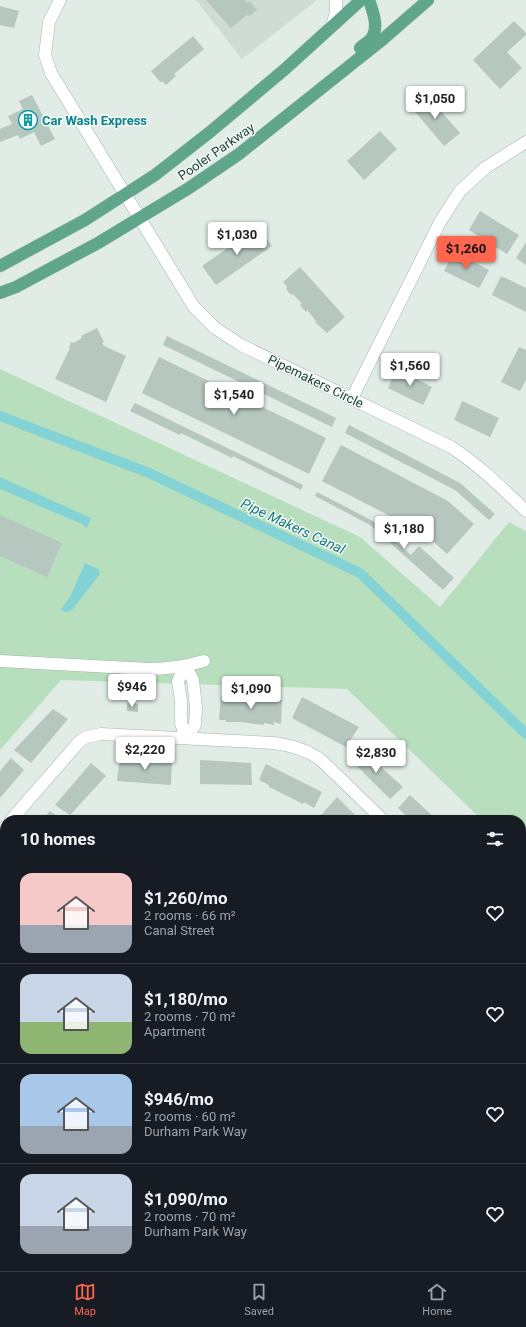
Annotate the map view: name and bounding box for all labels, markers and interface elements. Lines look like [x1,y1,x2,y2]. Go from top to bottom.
pin: $1,050 [402,86,468,120]
text: $1,050 [415,91,455,106]
building icon: Car Wash Express [17,109,39,131]
place label: Car Wash Express [42,113,147,128]
street label: Pooler Parkway [175,120,257,183]
pin: $1,030 [204,222,270,256]
text: $1,030 [217,227,257,242]
pin: $1,260 [433,236,499,270]
text: $1,260 [446,241,486,256]
street label: Pipemakers Circle [266,352,366,411]
pin: $1,560 [377,353,443,387]
text: $1,560 [390,358,430,373]
pin: $1,540 [201,382,267,416]
text: $1,540 [214,387,254,402]
water label: Pipe Makers Canal [239,495,348,557]
pin: $1,180 [371,516,437,550]
text: $1,180 [384,521,424,536]
pin: $946 [108,674,156,708]
pin: $1,090 [218,676,284,710]
text: $946 [117,679,147,694]
text: $1,090 [231,681,271,696]
pin: $2,220 [112,737,178,771]
pin: $2,830 [343,740,409,774]
text: $2,220 [125,742,165,757]
text: $2,830 [356,745,396,760]
icon: filters [484,828,506,850]
text: 10 homes [20,829,96,849]
text: $1,260/mo [144,888,228,908]
icon: home [52,889,100,937]
icon: heart [484,902,506,924]
text: 2 rooms · 66 m² [144,908,236,923]
text: Canal Street [144,923,214,938]
text: $1,180/mo [144,989,228,1009]
icon: home [52,990,100,1038]
icon: heart [484,1003,506,1025]
text: 2 rooms · 70 m² [144,1009,236,1024]
text: Apartment [144,1024,206,1039]
text: $946/mo [144,1089,214,1109]
icon: home [52,1090,100,1138]
icon: heart [484,1103,506,1125]
text: 2 rooms · 60 m² [144,1109,236,1124]
text: Durham Park Way [144,1124,247,1139]
text: $1,090/mo [144,1189,228,1209]
icon: home [52,1190,100,1238]
icon: heart [484,1203,506,1225]
text: 2 rooms · 70 m² [144,1209,236,1224]
text: Durham Park Way [144,1224,247,1239]
tab: Map [74,1281,96,1318]
tab: Saved [244,1281,274,1318]
tab: Home [422,1281,452,1318]

